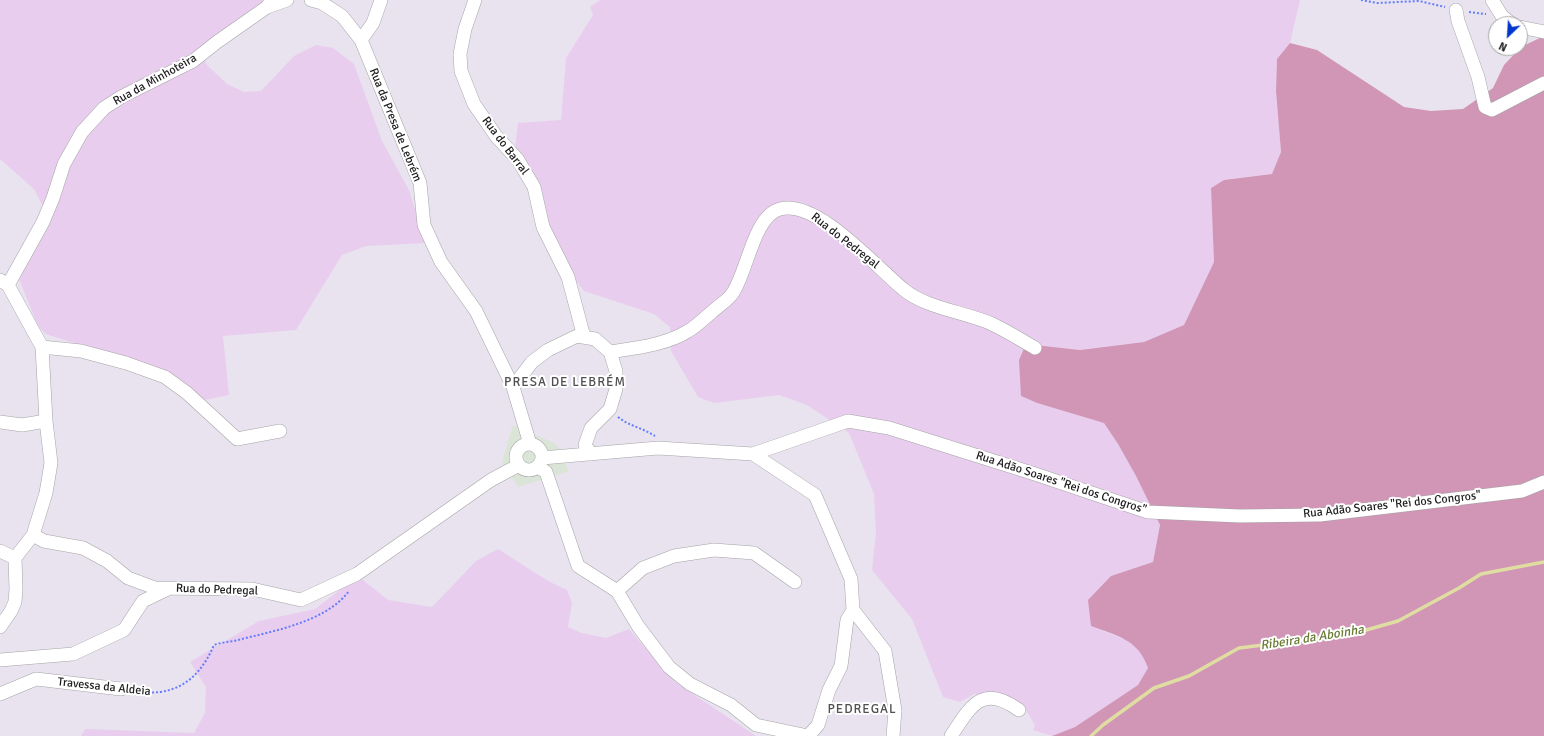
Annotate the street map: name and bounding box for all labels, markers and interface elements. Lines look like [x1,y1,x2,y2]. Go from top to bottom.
north arrow [1488,16,1528,56]
text: N [1497,39,1509,54]
street label: Rua da Minhoteira [111,51,199,109]
street label: Rua da Presa de Lebrém [366,66,424,184]
street label: Rua do Barral [478,114,532,178]
street label: Rua do Pedregal [808,210,882,272]
district label: PRESA DE LEBRÉM [504,375,626,391]
street label: Rua Adão Soares "Rei dos Congros" [974,449,1148,517]
street label: Rua Adão Soares "Rei dos Congros" [1303,489,1481,521]
street label: Rua do Pedregal [176,581,258,599]
water label: Ribeira da Aboinha [1259,622,1365,654]
street label: Travessa da Aldeia [57,675,151,699]
district label: PEDREGAL [827,702,897,718]

